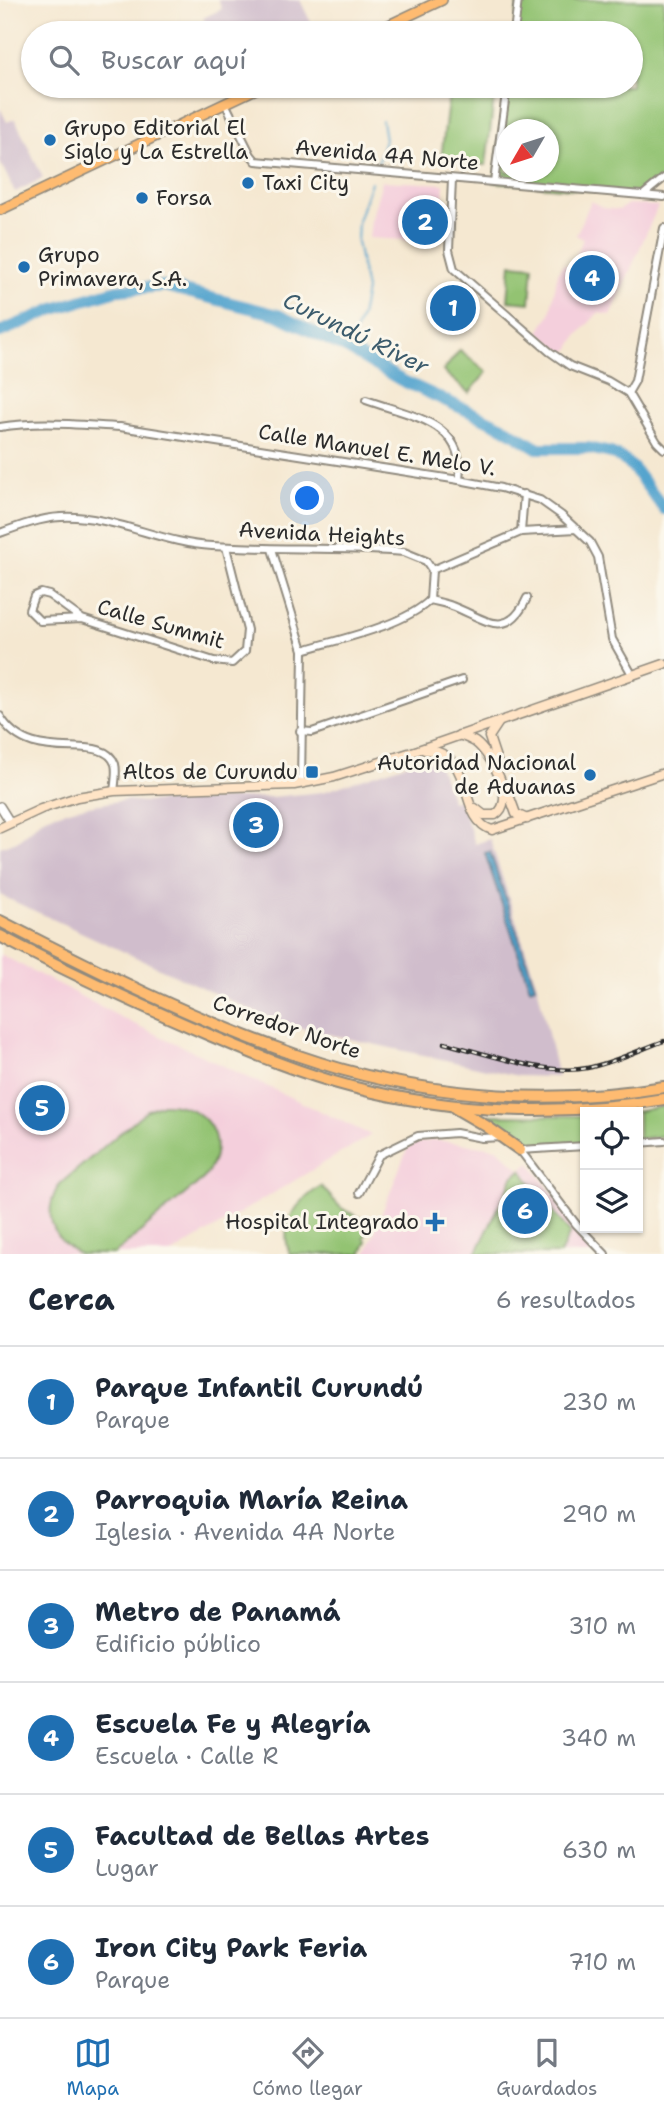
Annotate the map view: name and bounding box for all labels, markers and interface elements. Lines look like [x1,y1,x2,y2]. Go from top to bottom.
search box [21,21,643,98]
icon: search [45,41,83,79]
text: Buscar aquí [101,42,247,77]
place label: Grupo Editorial El Siglo y La Estrella [64,114,248,166]
north arrow [496,119,559,182]
marker: Grupo Editorial El Siglo y La Estrella [42,132,58,148]
street label: Avenida 4A Norte [294,133,480,177]
place label: Taxi City [262,169,349,197]
marker: Taxi City [240,175,256,191]
place label: Forsa [156,184,212,212]
marker: Forsa [134,190,150,206]
pin: 2 [402,196,448,248]
place label: Grupo Primavera, S.A. [38,241,187,293]
pin: 4 [569,252,615,304]
marker: Grupo Primavera, S.A. [16,259,32,275]
pin: 1 [430,282,476,334]
water label: Curundú River [278,285,435,382]
street label: Calle Manuel E. Melo V. [256,417,498,483]
your location [290,481,324,515]
street label: Avenida Heights [238,516,406,552]
street label: Calle Summit [94,592,228,656]
place label: Autoridad Nacional de Aduanas [377,749,577,801]
place label: Altos de Curundu [122,758,298,786]
marker: Altos de Curundu [304,764,320,780]
marker: Autoridad Nacional de Aduanas [582,767,598,783]
pin: 3 [233,799,279,851]
street label: Corredor Norte [209,988,365,1066]
pin: 5 [19,1082,65,1134]
map controls [580,1107,643,1233]
button: locate [580,1107,643,1170]
button: layers [580,1170,643,1233]
pin: 6 [502,1185,548,1237]
place label: Hospital Integrado [225,1208,419,1236]
marker: Hospital Integrado [425,1212,445,1232]
text: Cerca [28,1279,115,1320]
text: 6 resultados [496,1285,636,1315]
text: Parque Infantil Curundú [95,1370,423,1405]
text: 1 [46,1387,56,1417]
text: 230 m [562,1387,636,1417]
text: Parque [95,1405,170,1435]
text: Parroquia María Reina [95,1482,408,1517]
text: 2 [43,1499,59,1529]
text: 290 m [562,1499,636,1529]
text: Iglesia · Avenida 4A Norte [95,1517,396,1547]
text: Metro de Panamá [95,1594,341,1629]
text: 3 [43,1611,59,1641]
text: 310 m [568,1611,636,1641]
text: Edificio público [95,1629,261,1659]
text: Escuela Fe y Alegría [95,1706,370,1741]
text: 4 [43,1723,59,1753]
text: 340 m [561,1723,636,1753]
text: Escuela · Calle R [95,1741,278,1771]
text: Facultad de Bellas Artes [95,1818,430,1853]
text: 5 [44,1835,58,1865]
text: 630 m [562,1835,636,1865]
text: Lugar [95,1853,159,1883]
text: Iron City Park Feria [95,1930,367,1965]
text: 6 [43,1947,59,1977]
text: 710 m [568,1947,636,1977]
text: Parque [95,1965,170,1995]
tab: Mapa [67,2034,119,2101]
tab: Cómo llegar [252,2034,363,2101]
tab: Guardados [496,2034,597,2101]

